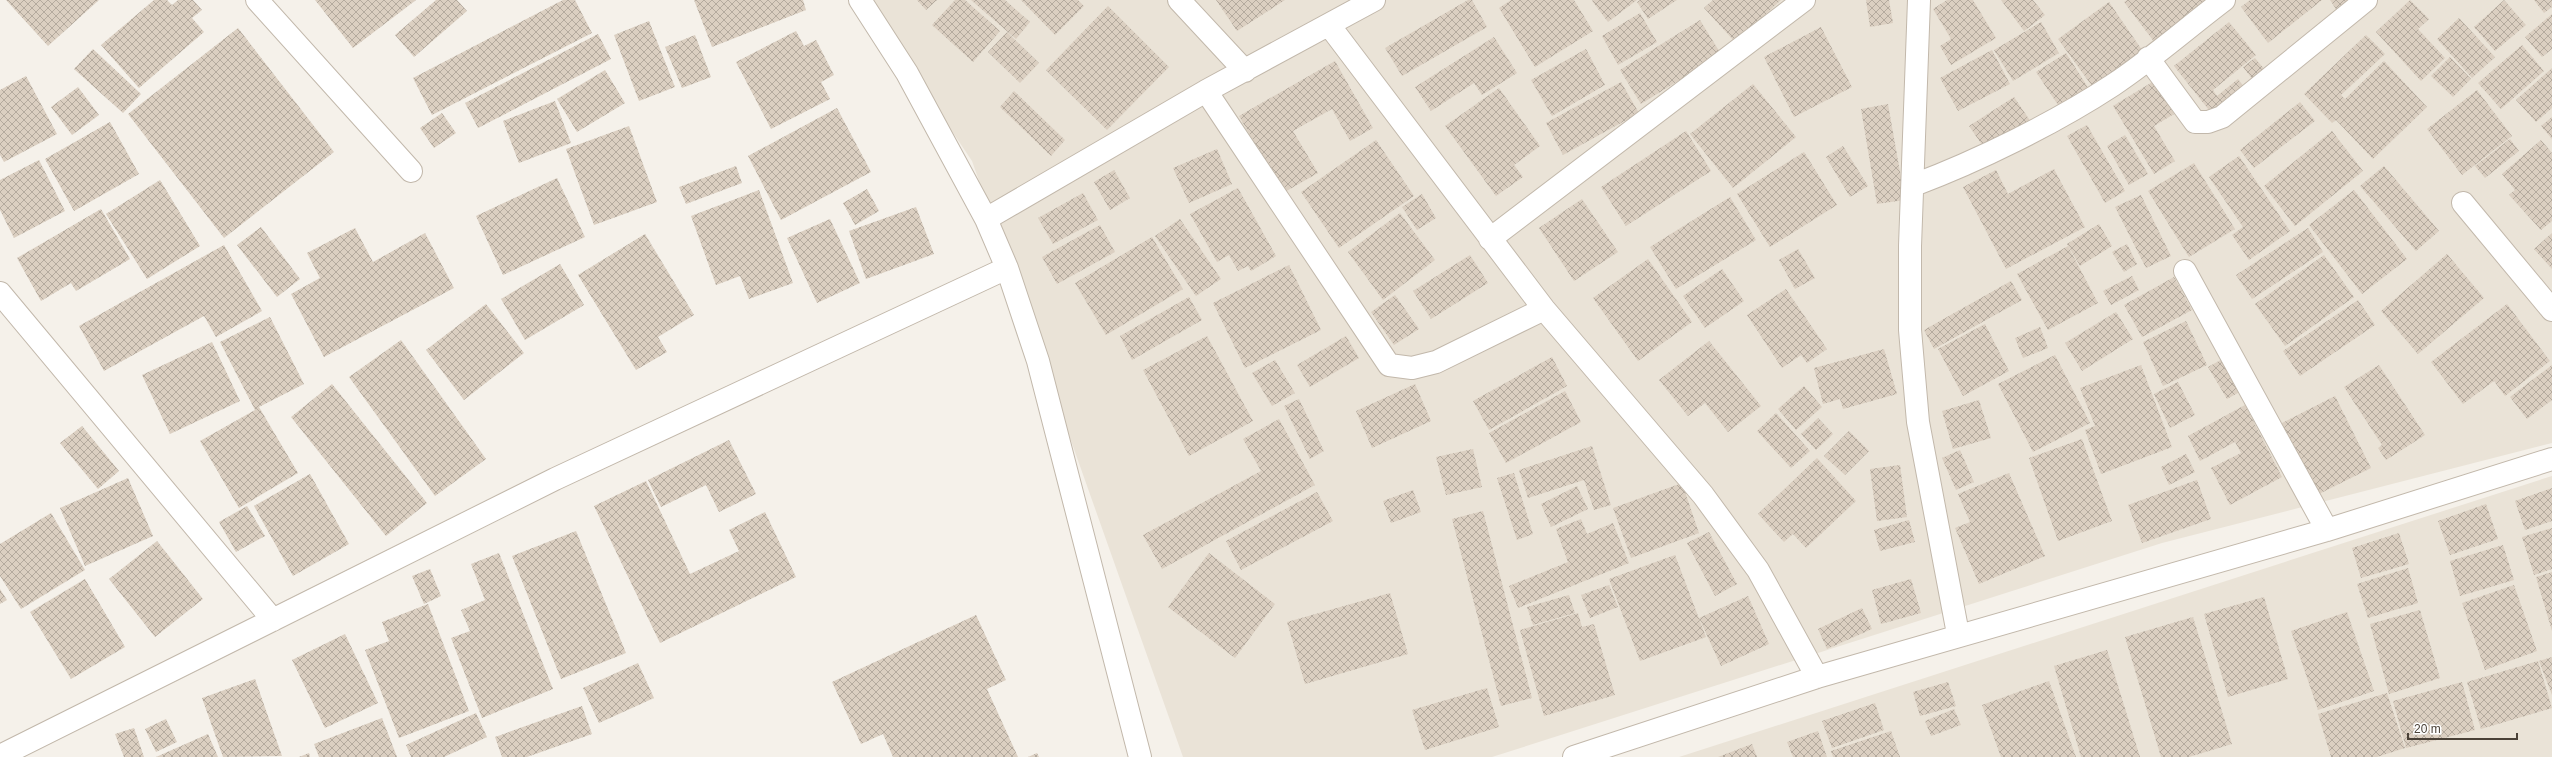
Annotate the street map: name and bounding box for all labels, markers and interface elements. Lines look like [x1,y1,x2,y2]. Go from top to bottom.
scale bar [2408,715,2517,741]
text: 20 m [2414,722,2441,736]

